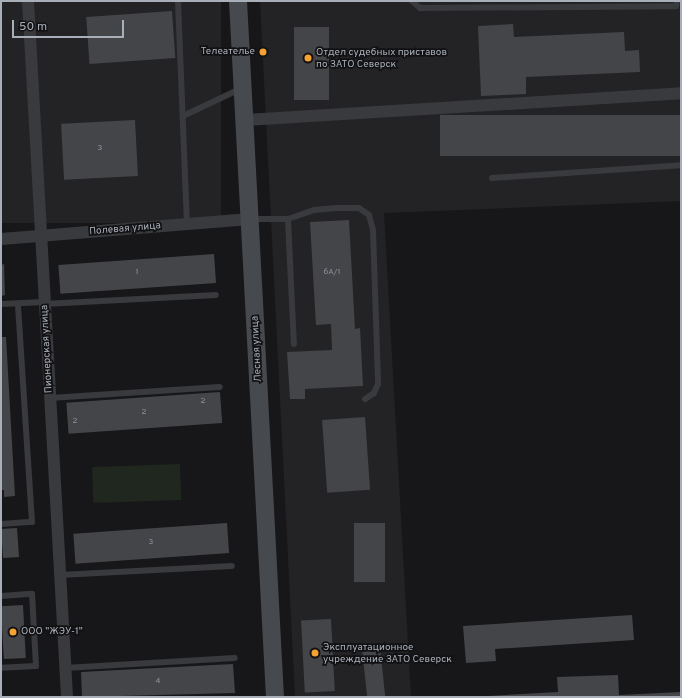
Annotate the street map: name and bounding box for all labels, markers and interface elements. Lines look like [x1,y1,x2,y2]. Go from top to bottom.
scale bar [14,12,126,38]
text: 50 m [19,19,47,35]
place label: Телеателье [201,46,255,58]
place label: Отдел судебных приставов по ЗАТО Северск [316,46,447,70]
marker: Телеателье [258,47,268,57]
marker: Отдел судебных приставов по ЗАТО Северск [303,53,313,63]
house number: 3 [98,144,102,154]
street label: Полевая улица [89,220,161,238]
house number: 1 [136,268,138,278]
house number: 6А/1 [324,268,340,278]
street label: Пионерская улица [39,305,55,393]
street label: Лесная улица [249,316,265,382]
house number: 2 [201,397,205,407]
house number: 2 [142,408,146,418]
house number: 2 [73,417,77,427]
house number: 3 [149,538,153,548]
place label: ООО "ЖЭУ-1" [21,626,83,638]
marker: ООО "ЖЭУ-1" [8,627,18,637]
place label: Эксплуатационное учреждение ЗАТО Северск [323,641,452,664]
marker: Эксплуатационное учреждение ЗАТО Северск [310,648,320,658]
house number: 4 [156,677,160,687]

